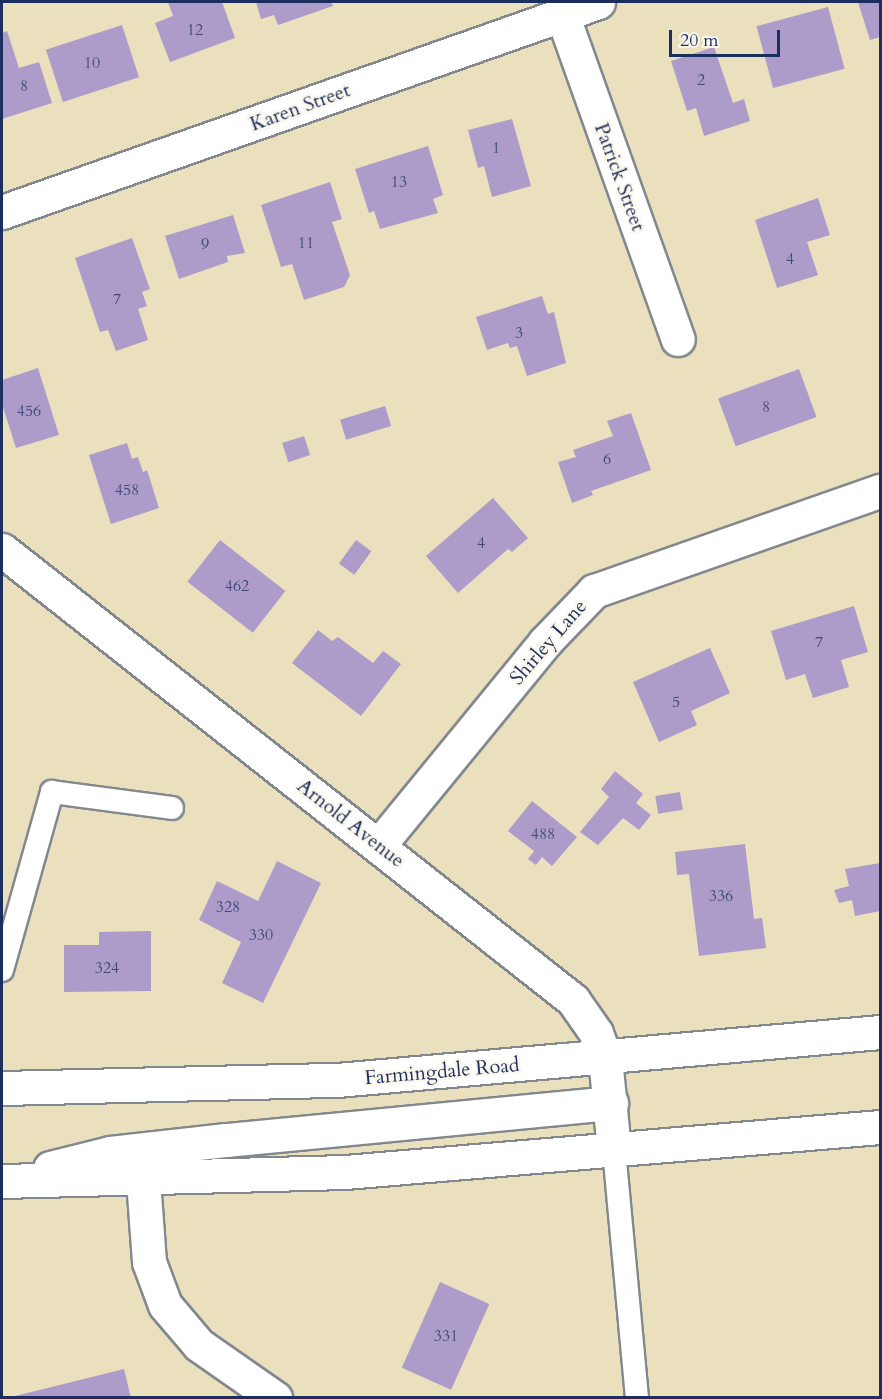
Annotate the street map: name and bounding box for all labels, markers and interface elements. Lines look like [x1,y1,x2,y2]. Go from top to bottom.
scale bar [672,18,783,56]
house number: 12 [187,20,203,40]
text: 20 m [680,28,719,53]
house number: 10 [84,53,100,73]
house number: 2 [697,70,705,90]
house number: 8 [20,76,28,96]
street label: Karen Street [247,78,353,136]
street label: Patrick Street [589,120,651,234]
house number: 1 [492,138,500,158]
house number: 13 [391,172,407,192]
house number: 11 [298,233,314,253]
house number: 9 [201,234,209,254]
house number: 4 [786,249,794,269]
house number: 7 [113,289,121,309]
house number: 3 [515,323,523,343]
house number: 8 [762,397,770,417]
house number: 456 [17,401,41,421]
house number: 6 [603,449,611,469]
house number: 458 [115,480,139,500]
house number: 4 [477,533,485,553]
house number: 462 [225,576,249,596]
street label: Shirley Lane [504,594,592,690]
house number: 7 [815,632,823,652]
house number: 5 [672,692,680,712]
street label: Arnold Avenue [293,774,409,872]
house number: 488 [531,824,555,844]
house number: 336 [709,886,733,906]
house number: 328 [216,897,240,917]
house number: 330 [249,925,273,945]
house number: 324 [95,958,119,978]
street label: Farmingdale Road [364,1052,520,1090]
house number: 331 [434,1326,458,1346]

